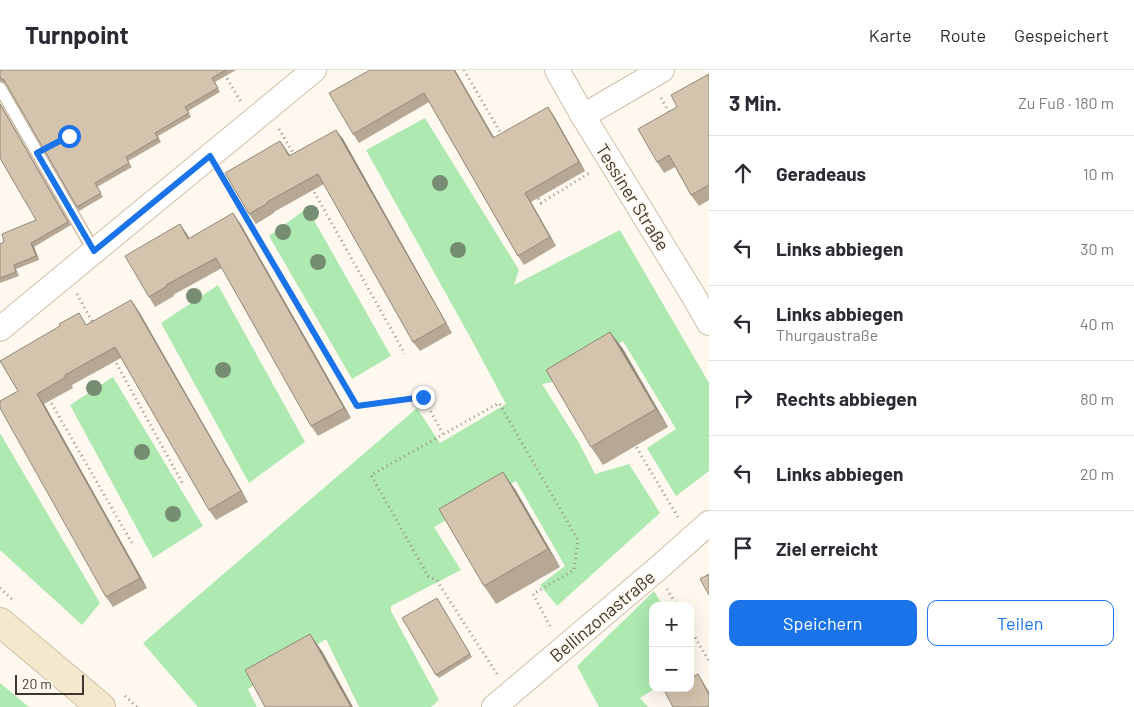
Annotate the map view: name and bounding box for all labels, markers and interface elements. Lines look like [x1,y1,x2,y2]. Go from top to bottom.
text: Turnpoint [25,20,129,49]
text: Karte [869,24,912,46]
text: Route [940,24,986,46]
text: Gespeichert [1014,24,1109,46]
text: 3 Min. [729,90,782,115]
text: Zu Fuß · 180 m [1018,93,1114,112]
route start [58,125,81,148]
street label: Tessiner Straße [591,140,675,254]
icon: ahead [729,159,757,187]
text: Geradeaus [776,162,866,185]
text: 10 m [1083,164,1114,183]
icon: left [729,234,757,262]
text: Links abbiegen [776,237,903,260]
text: 30 m [1080,239,1114,258]
text: Links abbiegen [776,302,903,325]
icon: left [729,309,757,337]
text: 40 m [1080,314,1114,333]
text: Thurgaustraße [776,325,878,344]
icon: right [729,384,757,412]
route end [412,386,435,409]
text: Rechts abbiegen [776,387,917,410]
text: 80 m [1080,389,1114,408]
icon: left [729,459,757,487]
text: Links abbiegen [776,462,903,485]
text: 20 m [1080,464,1114,483]
icon: arrive [729,534,757,562]
text: Ziel erreicht [776,537,878,560]
street label: Bellinzonastraße [545,566,659,666]
button: Speichern [729,600,917,646]
button: Teilen [927,600,1114,646]
map controls [649,602,694,692]
button: + [649,602,694,647]
button: − [649,647,694,692]
scale bar [15,672,84,695]
text: 20 m [22,675,52,692]

